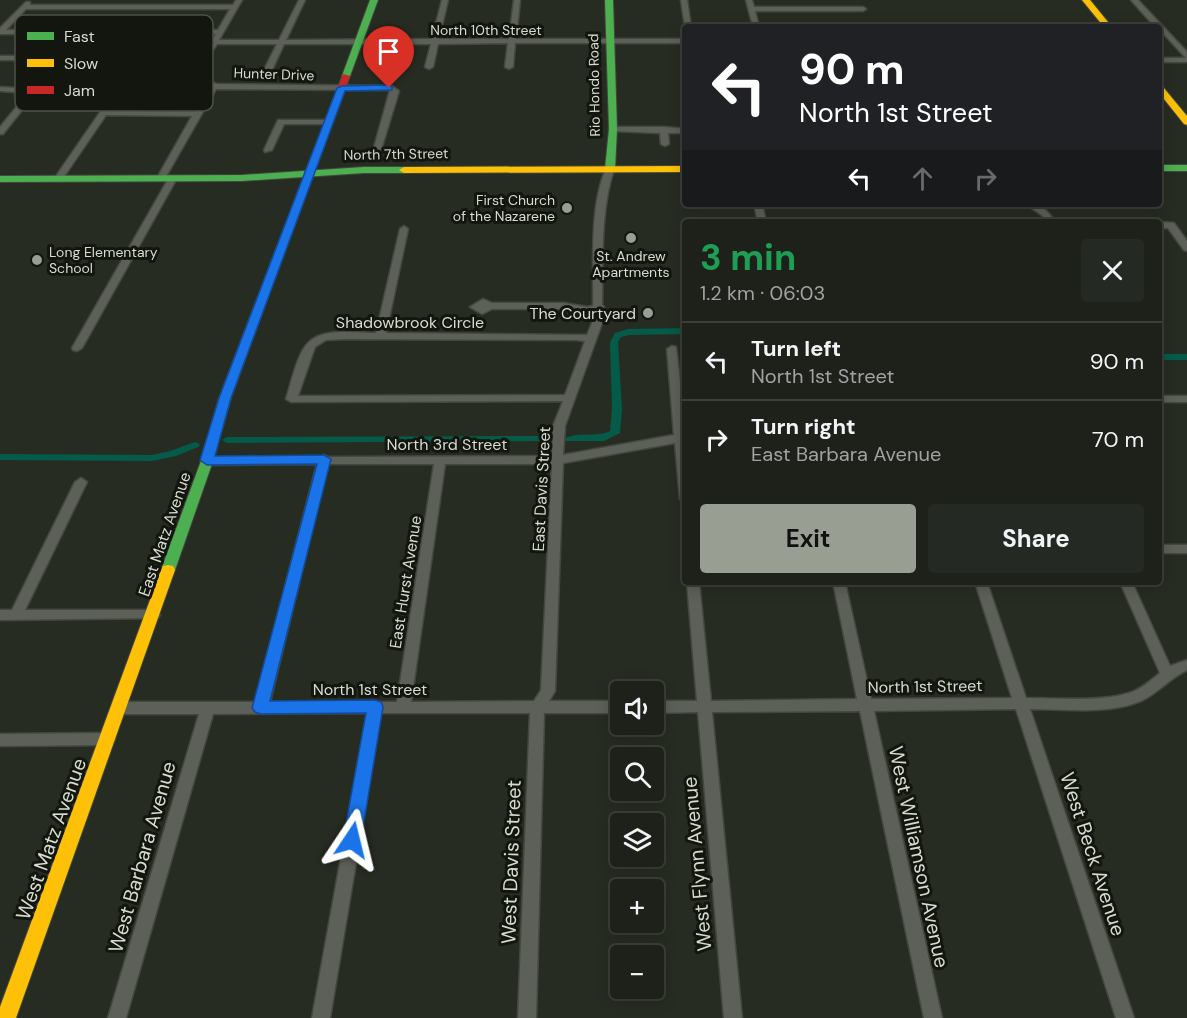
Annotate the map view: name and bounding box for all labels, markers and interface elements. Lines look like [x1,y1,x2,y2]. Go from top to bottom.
legend [15,15,213,111]
street label: North 10th Street [430,21,542,39]
text: Fast [64,26,95,47]
pin [363,26,414,88]
street label: Rio Hondo Road [584,33,604,137]
icon: arrive [372,35,405,68]
text: 90 m [799,42,905,97]
icon: left [700,48,778,126]
text: Slow [64,53,98,74]
street label: Hunter Drive [233,64,315,84]
text: Jam [64,80,95,101]
text: North 1st Street [799,95,993,130]
street label: North 7th Street [343,144,449,164]
icon: left [843,162,876,195]
icon: ahead [906,162,939,195]
icon: right [969,162,1002,195]
place label: First Church of the Nazarene [453,191,555,225]
marker: First Church of the Nazarene [560,201,574,215]
marker: St. Andrew Apartments [624,231,638,245]
text: 3 min [700,234,796,281]
button: close [1081,239,1144,302]
place label: Long Elementary School [49,243,158,277]
place label: St. Andrew Apartments [592,247,670,281]
marker: Long Elementary School [30,253,44,267]
text: 1.2 km · 06:03 [700,280,825,306]
place label: The Courtyard [529,303,636,324]
marker: The Courtyard [641,306,655,320]
street label: Shadowbrook Circle [336,312,484,333]
text: Turn left [751,334,841,363]
icon: left [700,345,733,378]
text: 90 m [1090,347,1144,376]
text: North 1st Street [751,363,894,389]
text: Turn right [751,412,856,441]
icon: right [700,423,733,456]
text: 70 m [1092,425,1144,454]
street label: East Davis Street [528,426,555,552]
street label: North 3rd Street [387,434,507,455]
text: East Barbara Avenue [751,441,941,467]
street label: East Matz Avenue [133,469,196,599]
button: Exit [700,504,916,573]
button: Share [928,504,1144,573]
street label: East Hurst Avenue [385,514,426,650]
street label: North 1st Street [867,675,983,698]
street label: North 1st Street [313,679,427,700]
map controls [610,681,664,999]
button: sound [610,681,664,735]
street label: West Williamson Avenue [883,744,955,970]
button: search [610,747,664,801]
street label: West Matz Avenue [10,755,92,923]
street label: West Barbara Avenue [102,758,182,956]
street label: West Beck Avenue [1054,769,1132,939]
street label: West Flynn Avenue [676,776,718,952]
street label: West Davis Street [495,779,527,944]
position arrow [320,808,384,872]
button: layers [610,813,664,867]
button: + [610,879,664,933]
button: − [610,945,664,999]

